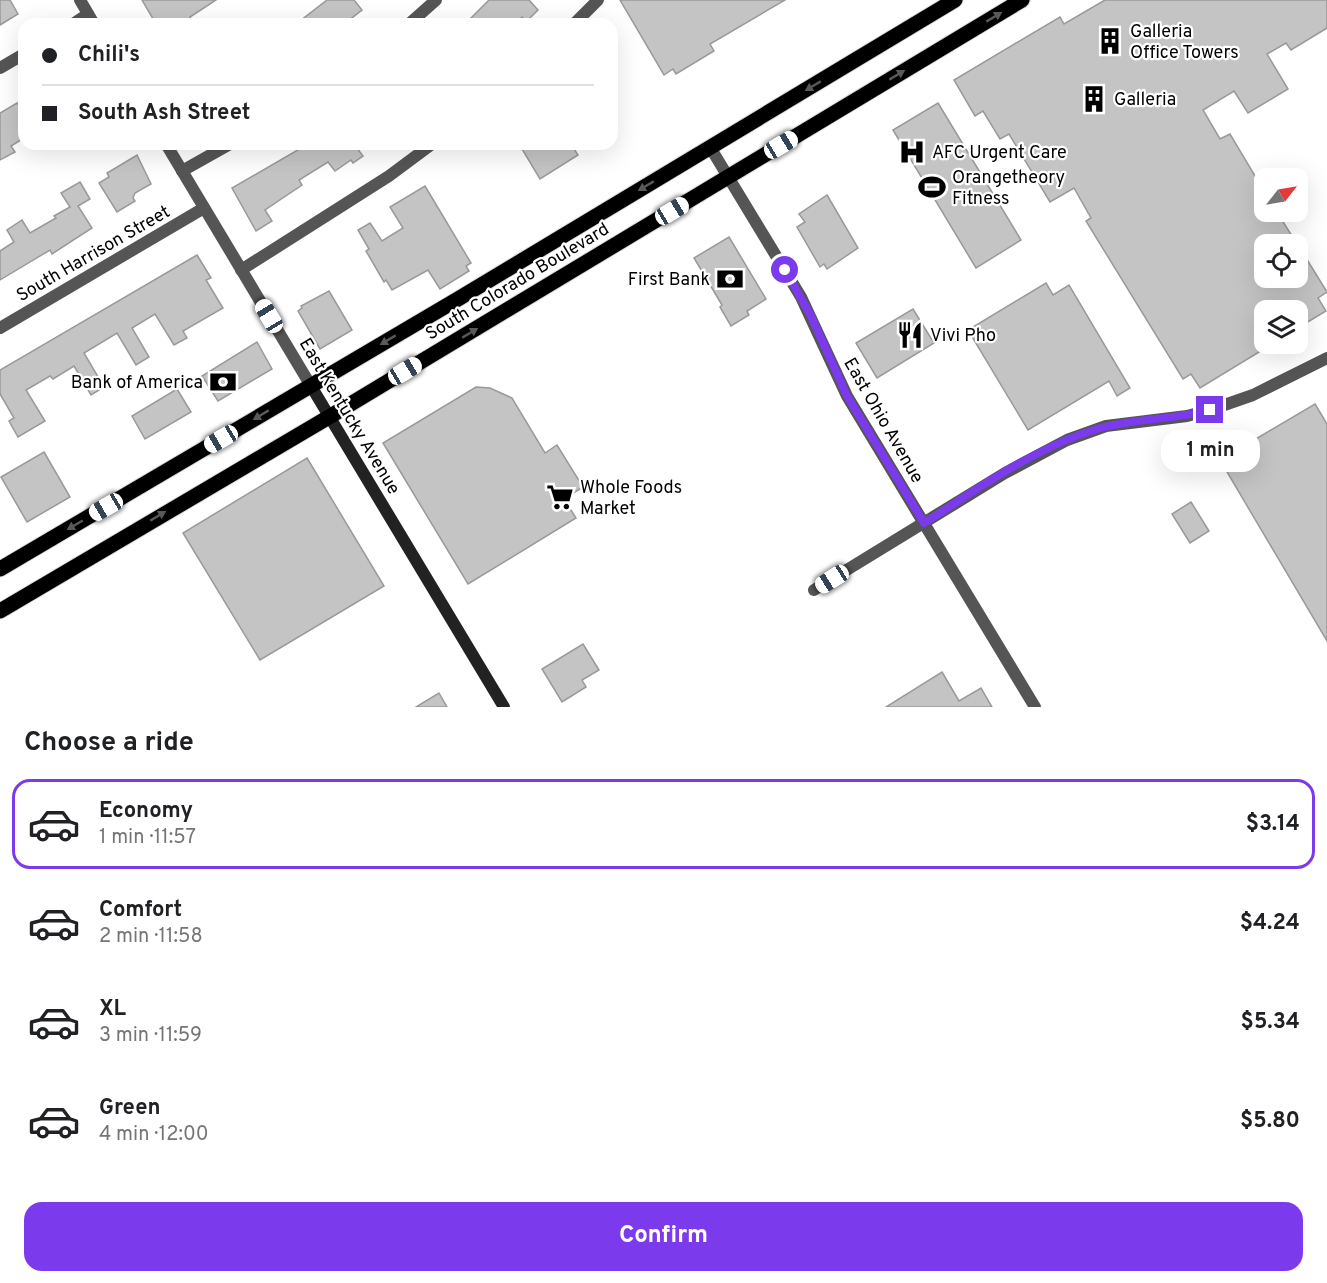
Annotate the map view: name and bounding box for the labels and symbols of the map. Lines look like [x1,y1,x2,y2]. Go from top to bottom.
one-way arrow [986,11,1002,22]
place label: Galleria Office Towers [1130,21,1239,65]
building icon: Galleria Office Towers [1095,26,1125,56]
one-way arrow [889,70,905,81]
one-way arrow [805,80,821,91]
building icon: Galleria [1079,84,1109,114]
place label: Galleria [1114,89,1176,112]
car [761,128,801,162]
hospital icon: AFC Urgent Care [897,137,927,167]
place label: AFC Urgent Care [932,142,1067,165]
place label: Orangetheory Fitness [952,167,1065,211]
north arrow [1254,168,1308,222]
sports icon: Orangetheory Fitness [917,172,947,202]
one-way arrow [638,181,654,192]
car [652,194,692,228]
street label: South Harrison Street [13,201,175,308]
street label: South Colorado Boulevard [422,218,614,346]
route start [771,256,798,283]
bank icon: First Bank [715,264,745,294]
place label: First Bank [628,269,710,292]
car [252,296,286,336]
restaurant icon: Vivi Pho [895,320,925,350]
place label: Vivi Pho [930,325,996,348]
one-way arrow [462,327,478,338]
street label: East Kentucky Avenue [293,334,405,499]
one-way arrow [380,335,396,346]
car [385,354,425,388]
street label: East Ohio Avenue [837,354,928,488]
bank icon: Bank of America [208,367,238,397]
place label: Bank of America [71,372,203,395]
route end [1196,396,1223,423]
one-way arrow [253,410,269,421]
car [201,422,241,456]
callout: 1 min [1160,431,1260,473]
place label: Whole Foods Market [580,477,682,521]
supermarket icon: Whole Foods Market [545,482,575,512]
car [86,490,126,524]
one-way arrow [150,511,167,521]
one-way arrow [66,520,83,530]
car [812,562,852,596]

